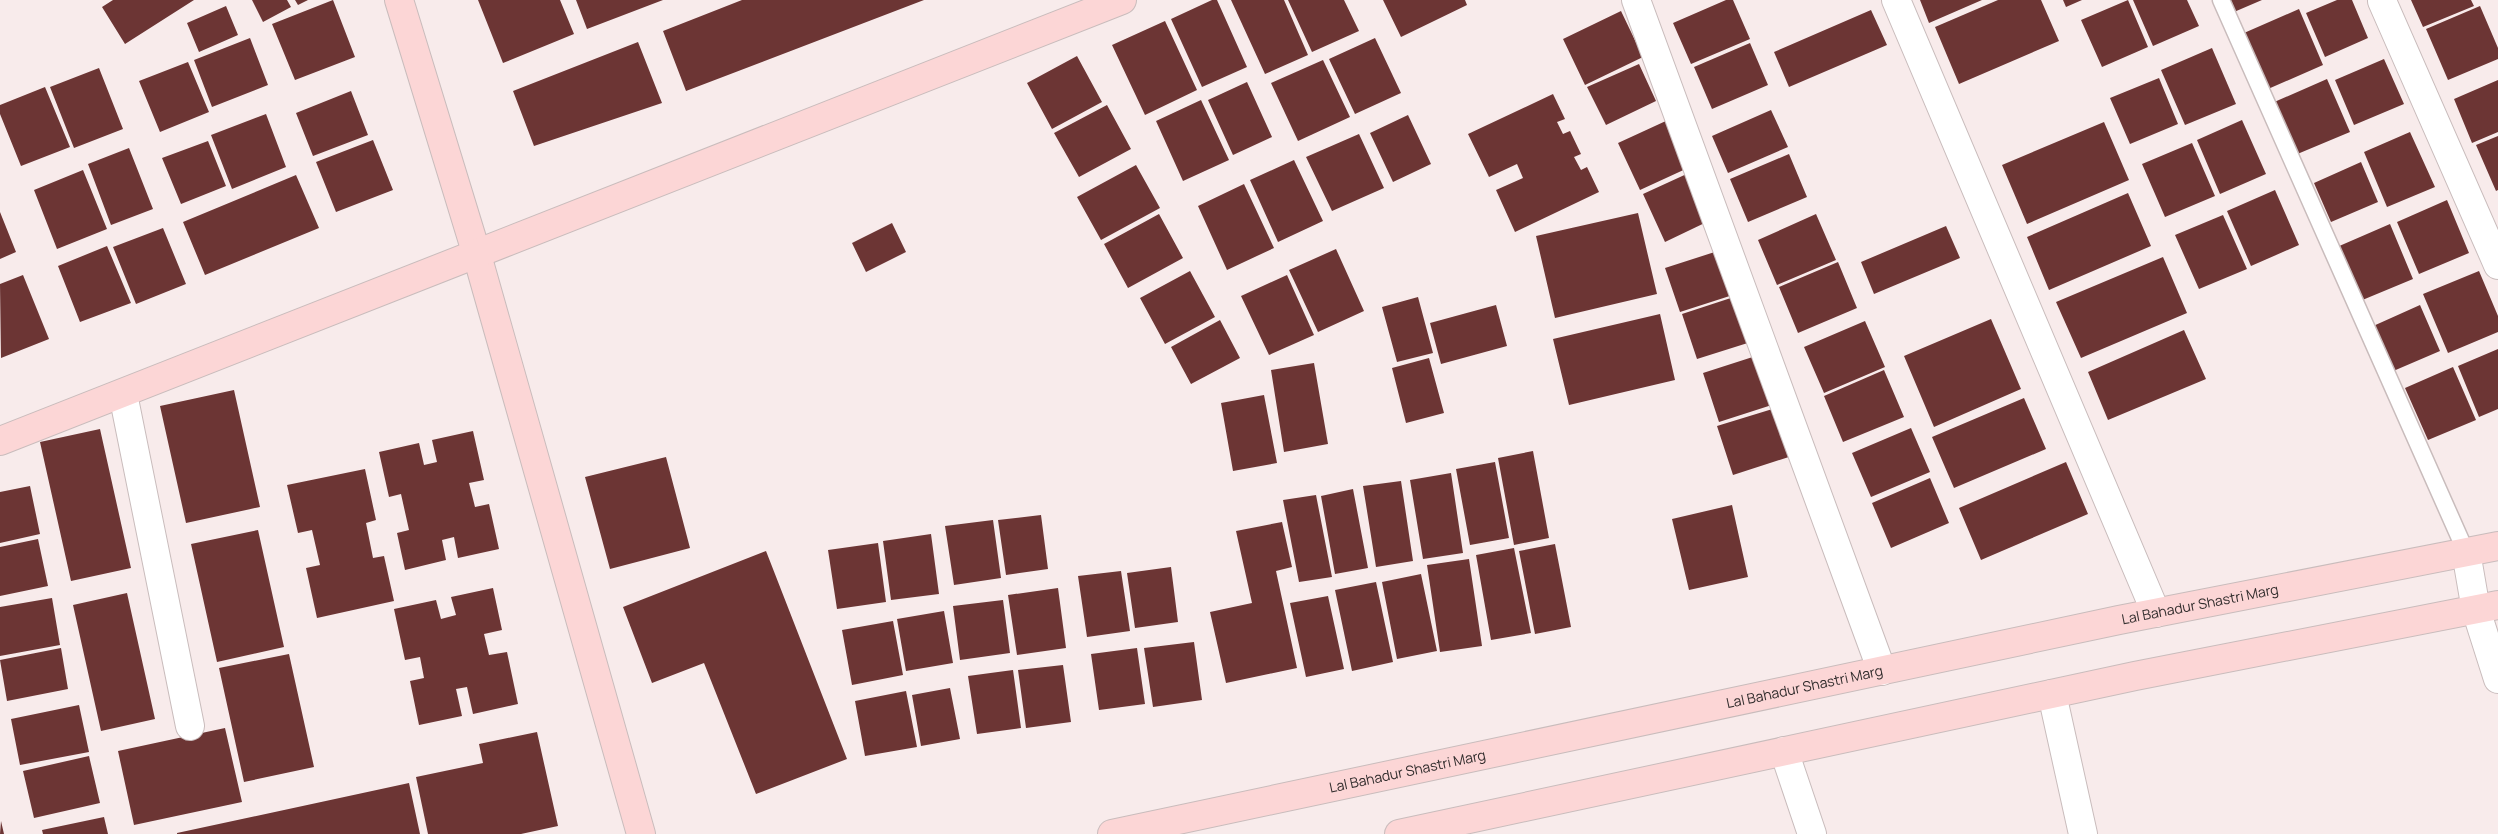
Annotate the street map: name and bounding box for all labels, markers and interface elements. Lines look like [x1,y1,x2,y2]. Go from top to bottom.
street label: Lal Bahadur Shastri Marg [2120,579,2280,628]
street label: Lal Bahadur Shastri Marg [1724,660,1884,712]
street label: Lal Bahadur Shastri Marg [1327,745,1487,797]

